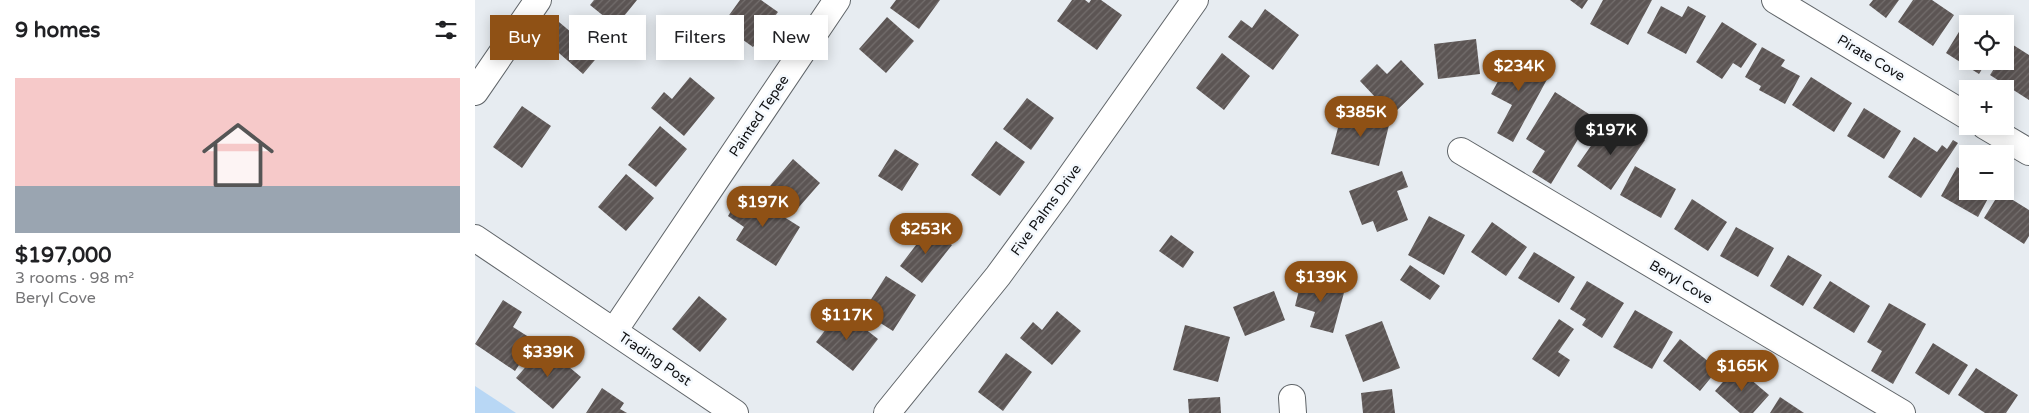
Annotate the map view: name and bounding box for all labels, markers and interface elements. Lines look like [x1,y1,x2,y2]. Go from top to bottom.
chip: Buy [490,15,559,60]
chip: Rent [569,15,646,60]
chip: Filters [656,15,744,60]
chip: New [754,15,828,60]
map controls [1959,15,2014,200]
button: locate [1959,15,2014,70]
icon: filters [432,16,460,44]
text: 9 homes [15,18,100,43]
street label: Pirate Cove [1834,31,1908,85]
pin: $234K [1484,49,1554,92]
text: $234K [1494,56,1544,76]
street label: Painted Tepee [725,72,793,160]
button: + [1959,80,2014,135]
pin: $385K [1326,96,1396,138]
text: $385K [1336,102,1386,122]
icon: home [193,110,283,200]
pin: $197K [1576,114,1646,156]
text: $197K [1586,120,1636,140]
button: − [1959,145,2014,200]
street label: Five Palms Drive [1007,161,1085,259]
pin: $197K [728,186,798,228]
text: $197K [738,192,788,212]
pin: $253K [891,212,961,255]
text: $253K [901,219,951,239]
text: $197,000 [15,243,111,268]
street label: Beryl Cove [1646,256,1716,308]
pin: $139K [1286,260,1356,303]
text: $139K [1296,267,1346,287]
text: 3 rooms · 98 m² [15,268,134,288]
text: Beryl Cove [15,288,96,308]
pin: $117K [812,298,882,341]
text: $117K [822,305,872,325]
street label: Trading Post [615,328,695,390]
pin: $339K [513,336,583,378]
text: $339K [523,342,573,362]
pin: $165K [1707,350,1777,392]
text: $165K [1717,356,1767,376]

